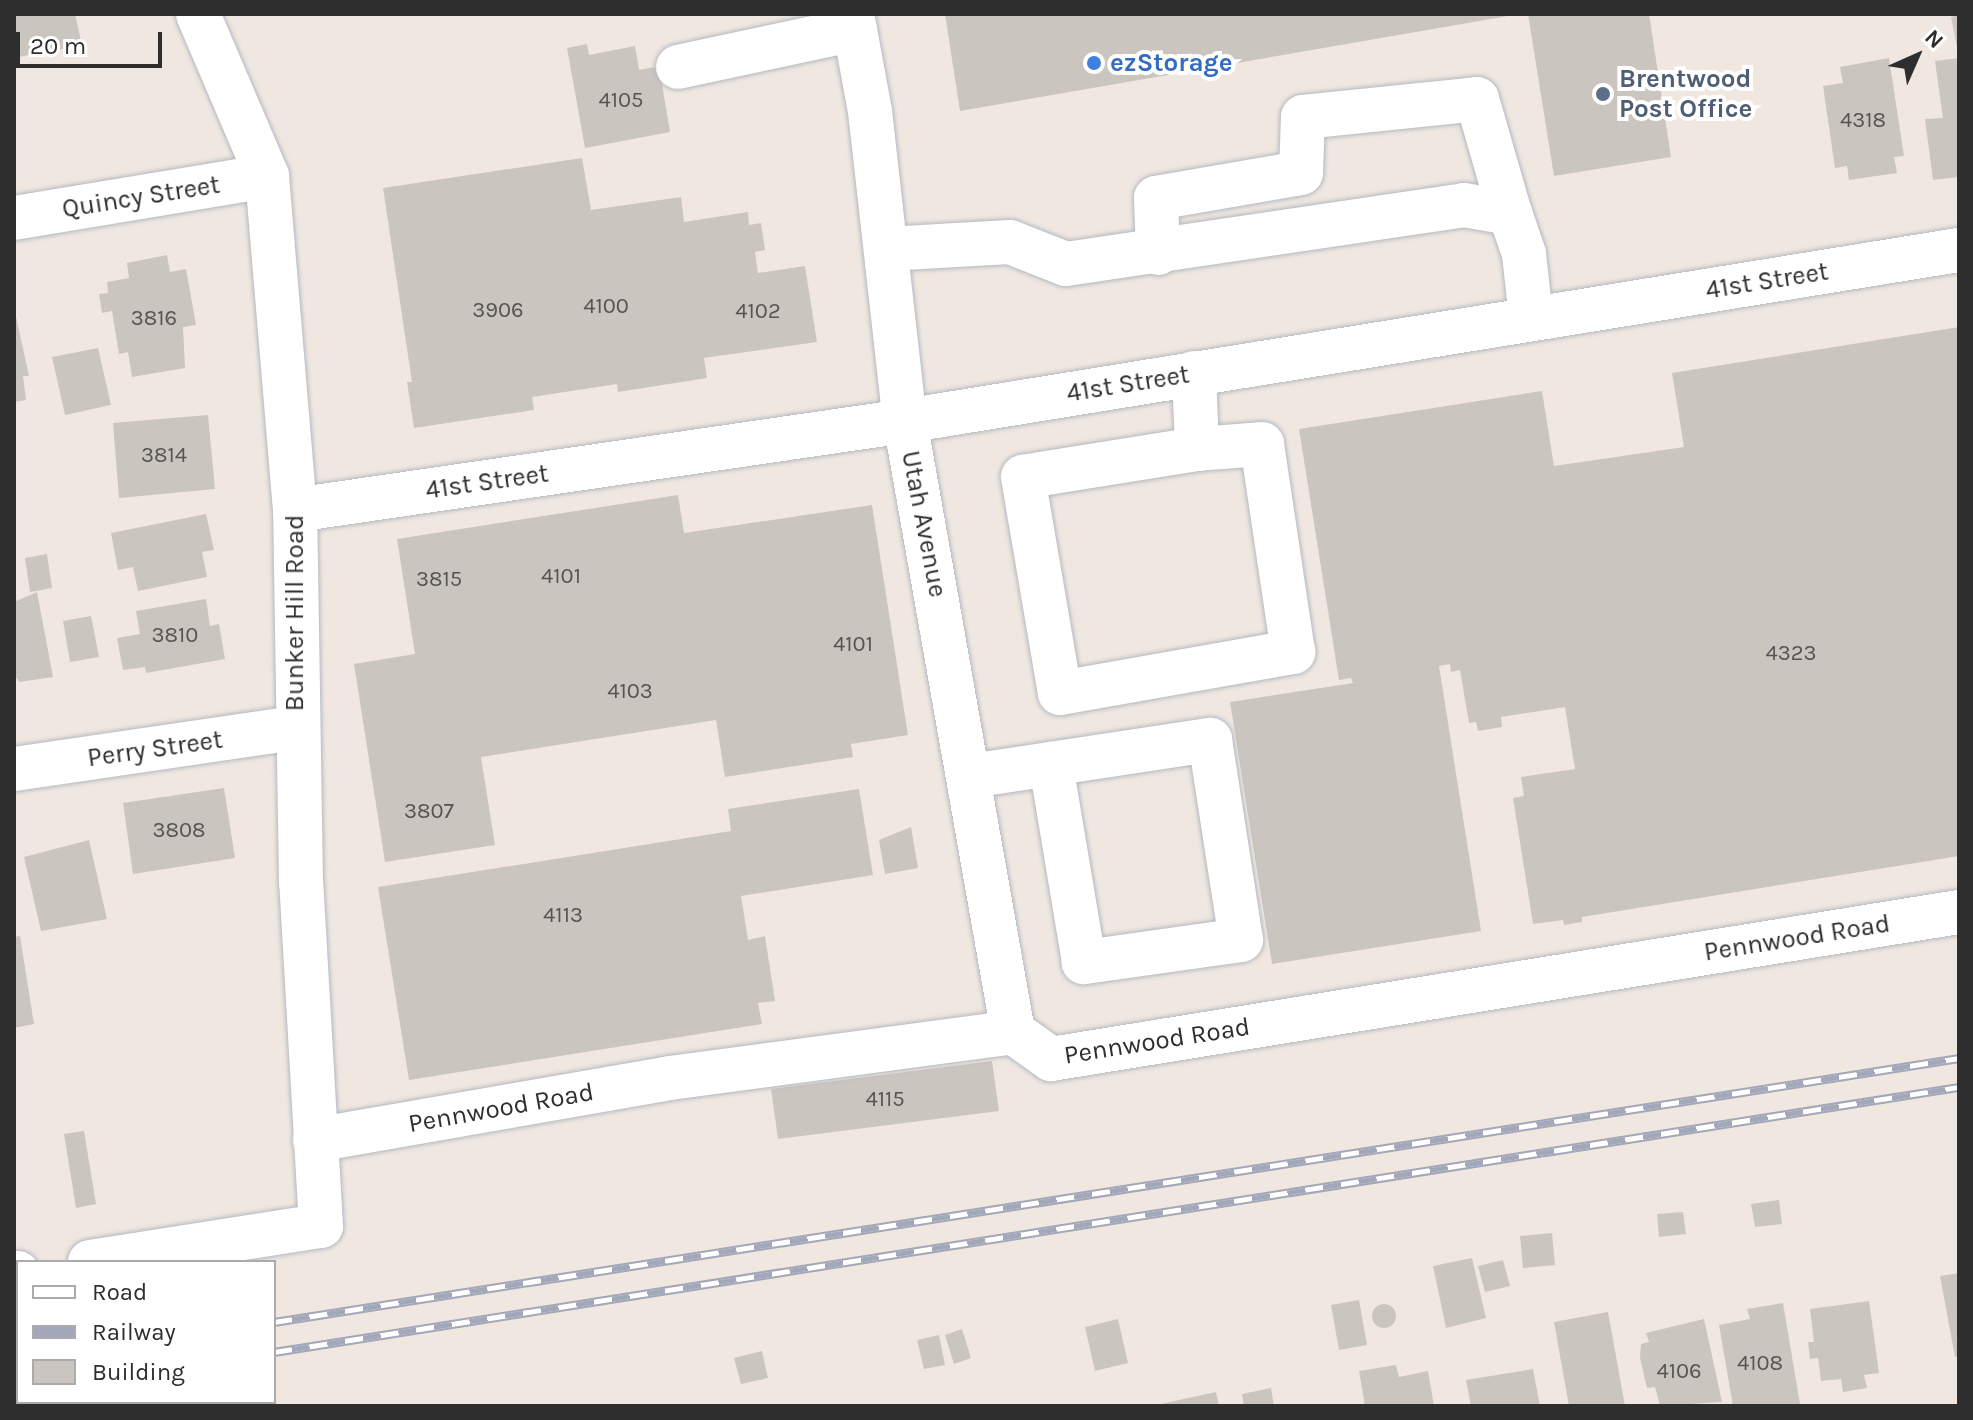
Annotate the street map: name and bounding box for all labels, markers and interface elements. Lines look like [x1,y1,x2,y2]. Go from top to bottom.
scale bar [20,16,166,66]
north arrow [1877,16,1957,96]
text: N [1919,24,1949,54]
text: 20 m [30,32,86,60]
place label: ezStorage [1110,47,1233,79]
marker: ezStorage [1085,54,1103,72]
place label: Brentwood Post Office [1619,63,1752,124]
marker: Brentwood Post Office [1594,85,1612,103]
house number: 4105 [598,88,644,114]
house number: 4318 [1840,108,1886,134]
street label: Quincy Street [60,169,222,225]
street label: 41st Street [1703,256,1831,306]
house number: 4100 [583,294,629,320]
house number: 3906 [472,298,524,324]
house number: 4102 [735,299,781,325]
house number: 3816 [131,306,177,332]
street label: 41st Street [1064,359,1192,409]
house number: 3814 [141,443,187,469]
street label: Utah Avenue [895,448,953,600]
street label: 41st Street [423,458,551,506]
street label: Bunker Hill Road [279,515,311,711]
house number: 4101 [541,564,581,590]
house number: 3815 [416,567,462,593]
house number: 3810 [152,623,198,649]
house number: 4101 [833,632,873,658]
house number: 4323 [1765,641,1817,667]
house number: 4103 [607,679,653,705]
street label: Perry Street [85,724,225,774]
house number: 3807 [404,799,454,825]
house number: 3808 [152,818,206,844]
house number: 4113 [543,903,583,929]
street label: Pennwood Road [1702,908,1892,968]
street label: Pennwood Road [1062,1011,1252,1071]
street label: Pennwood Road [406,1076,596,1140]
house number: 4115 [865,1087,905,1113]
legend [16,1260,276,1404]
text: Road [92,1278,147,1306]
text: Railway [92,1318,176,1346]
house number: 4108 [1737,1351,1783,1377]
text: Building [92,1358,185,1386]
house number: 4106 [1656,1359,1702,1385]

